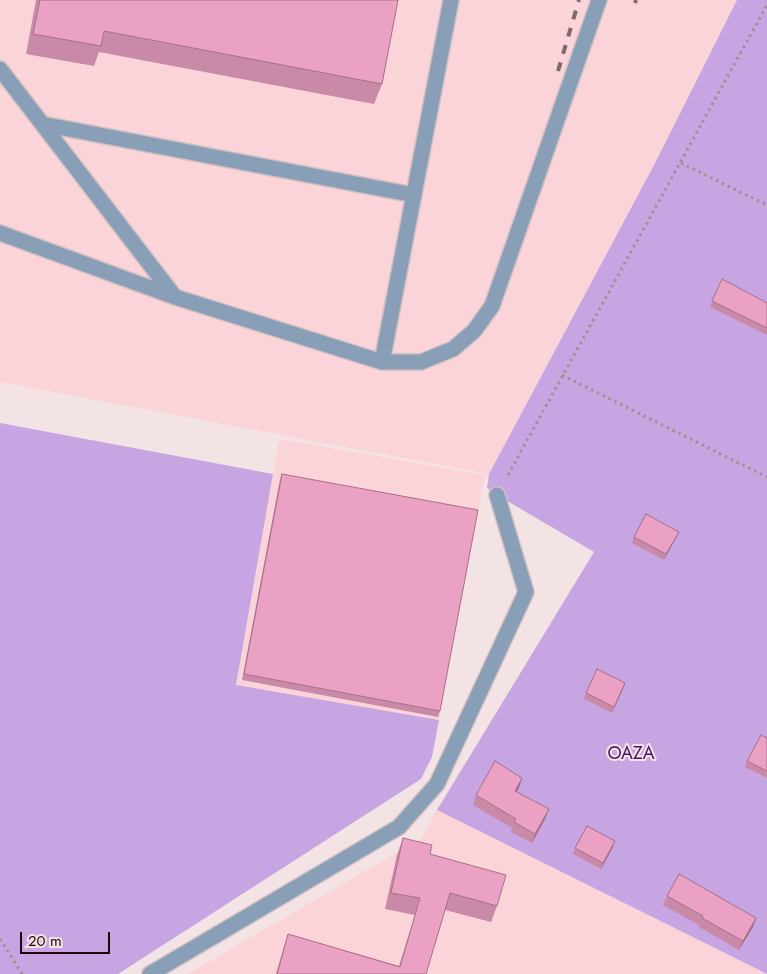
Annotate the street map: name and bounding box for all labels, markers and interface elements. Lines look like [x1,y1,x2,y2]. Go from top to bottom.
park label: OAZA [607,744,655,766]
scale bar [22,922,112,954]
text: 20 m [28,930,62,952]

